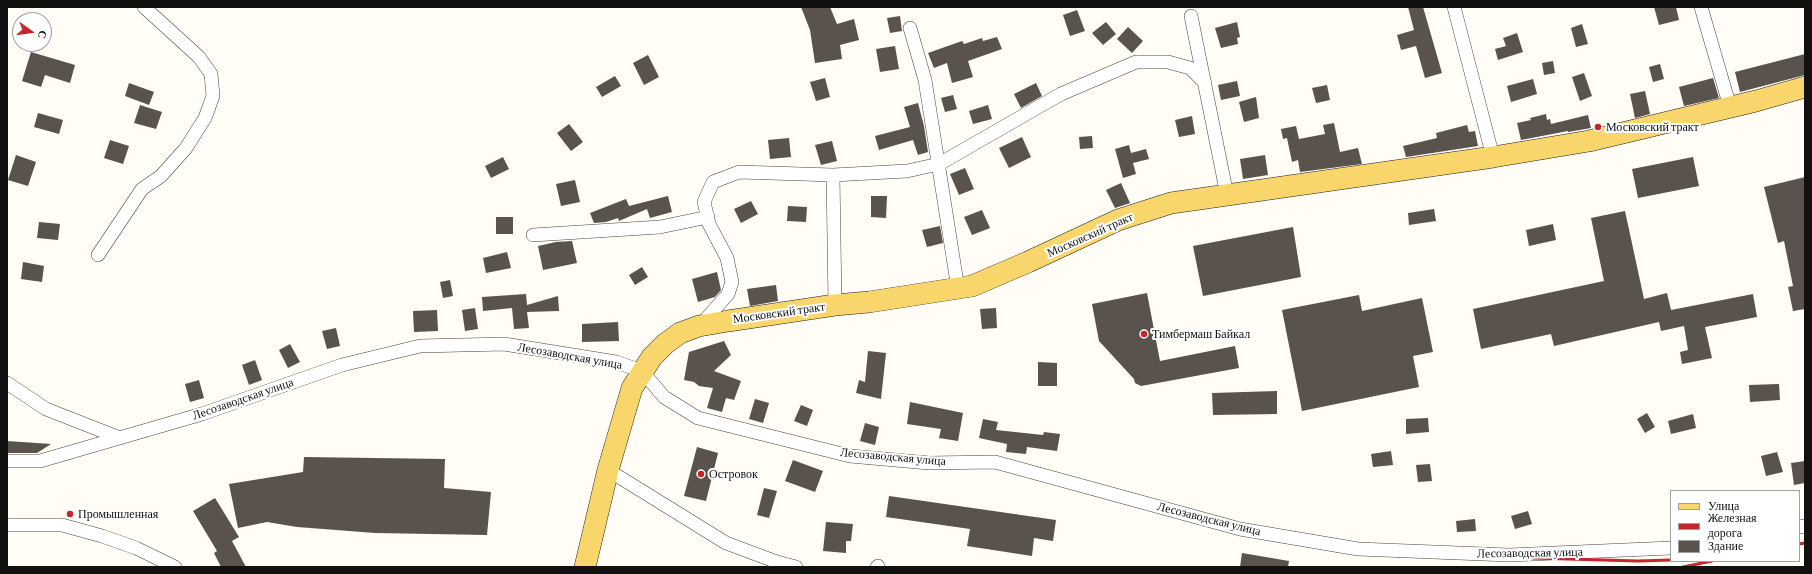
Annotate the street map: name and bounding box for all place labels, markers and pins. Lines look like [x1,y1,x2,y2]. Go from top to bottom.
place label: Московский тракт [1606,120,1699,134]
marker: Московский тракт [1593,122,1603,132]
place label: Тимбермаш Байкал [1152,327,1250,341]
marker: Тимбермаш Байкал [1139,329,1149,339]
place label: Островок [709,467,758,481]
marker: Островок [696,469,706,479]
place label: Промышленная [78,507,158,521]
marker: Промышленная [65,509,75,519]

